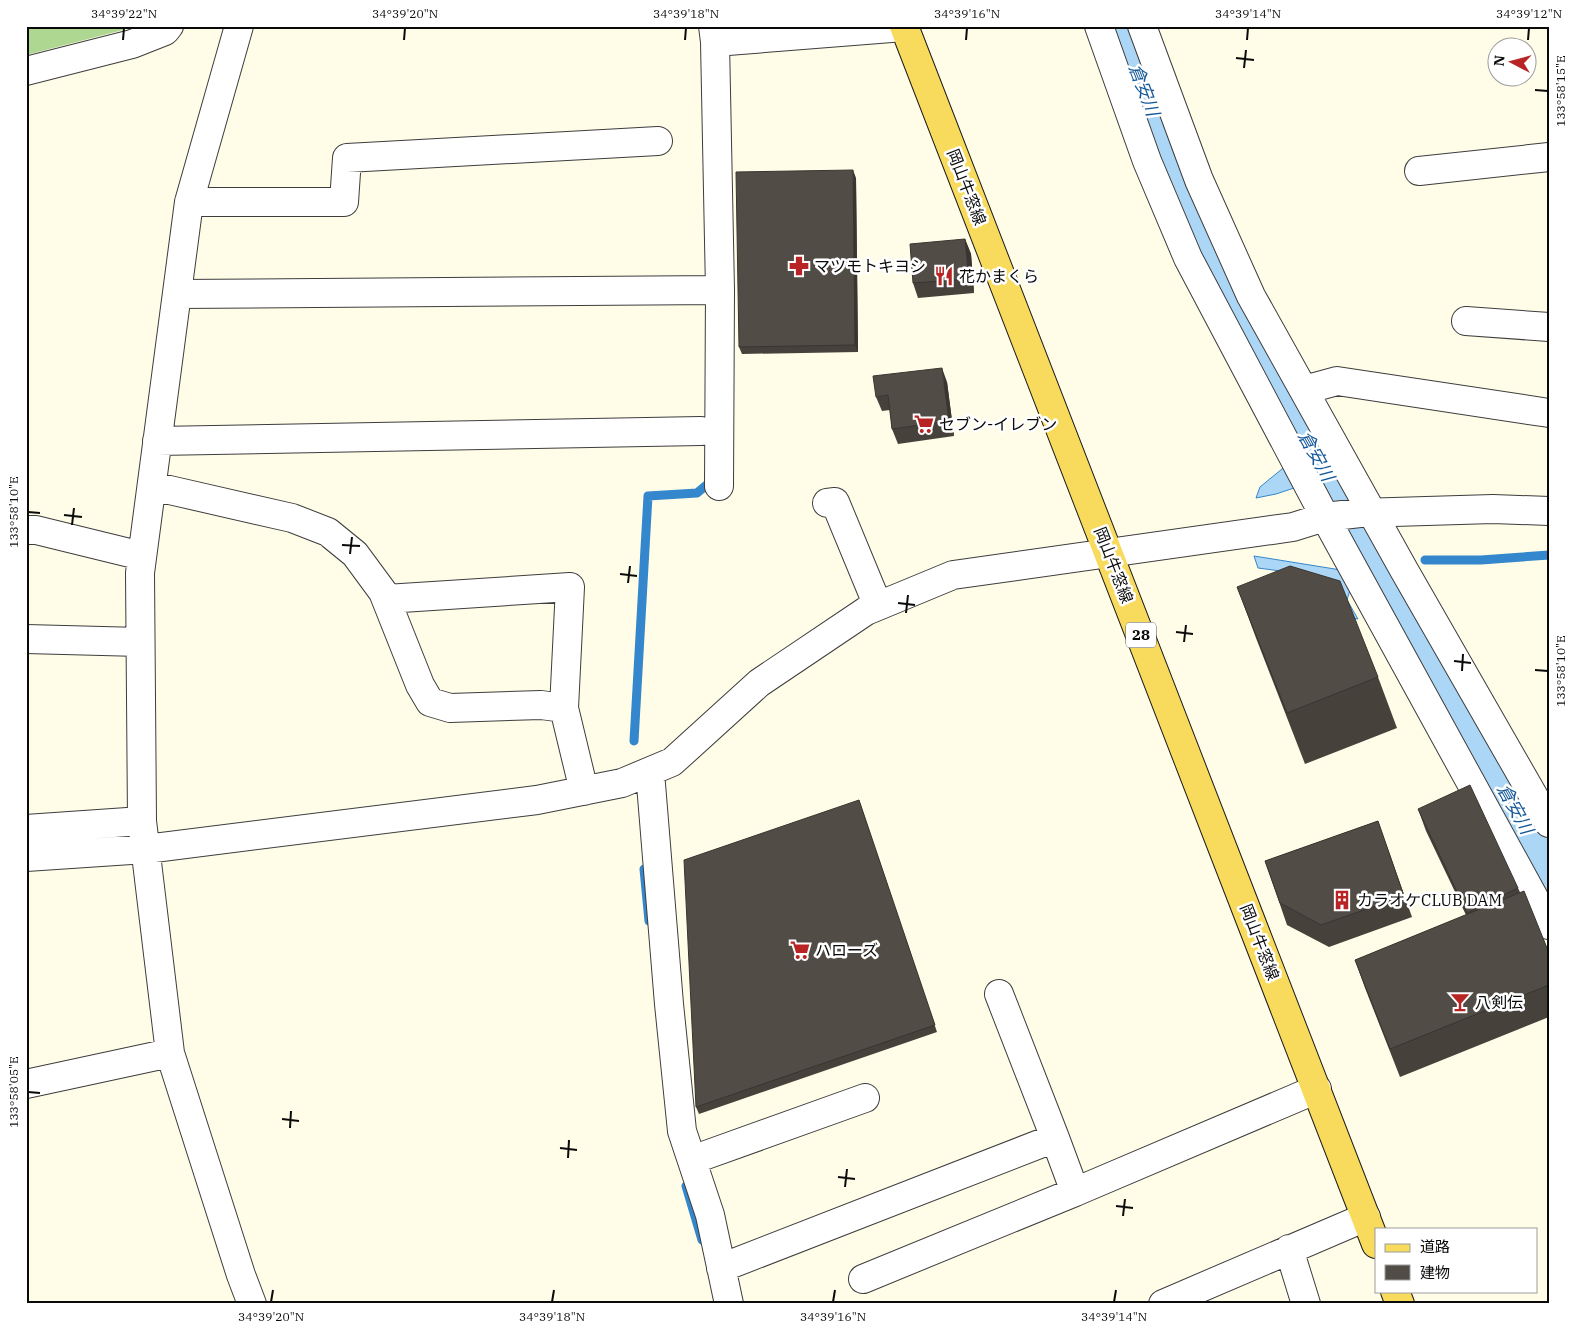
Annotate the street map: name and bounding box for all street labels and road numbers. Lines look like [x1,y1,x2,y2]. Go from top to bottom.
street label: 岡山牛窓線 [943,146,991,228]
street label: 岡山牛窓線 [1090,524,1138,606]
road number: 28 [1126,622,1156,648]
street label: 岡山牛窓線 [1236,901,1284,983]

